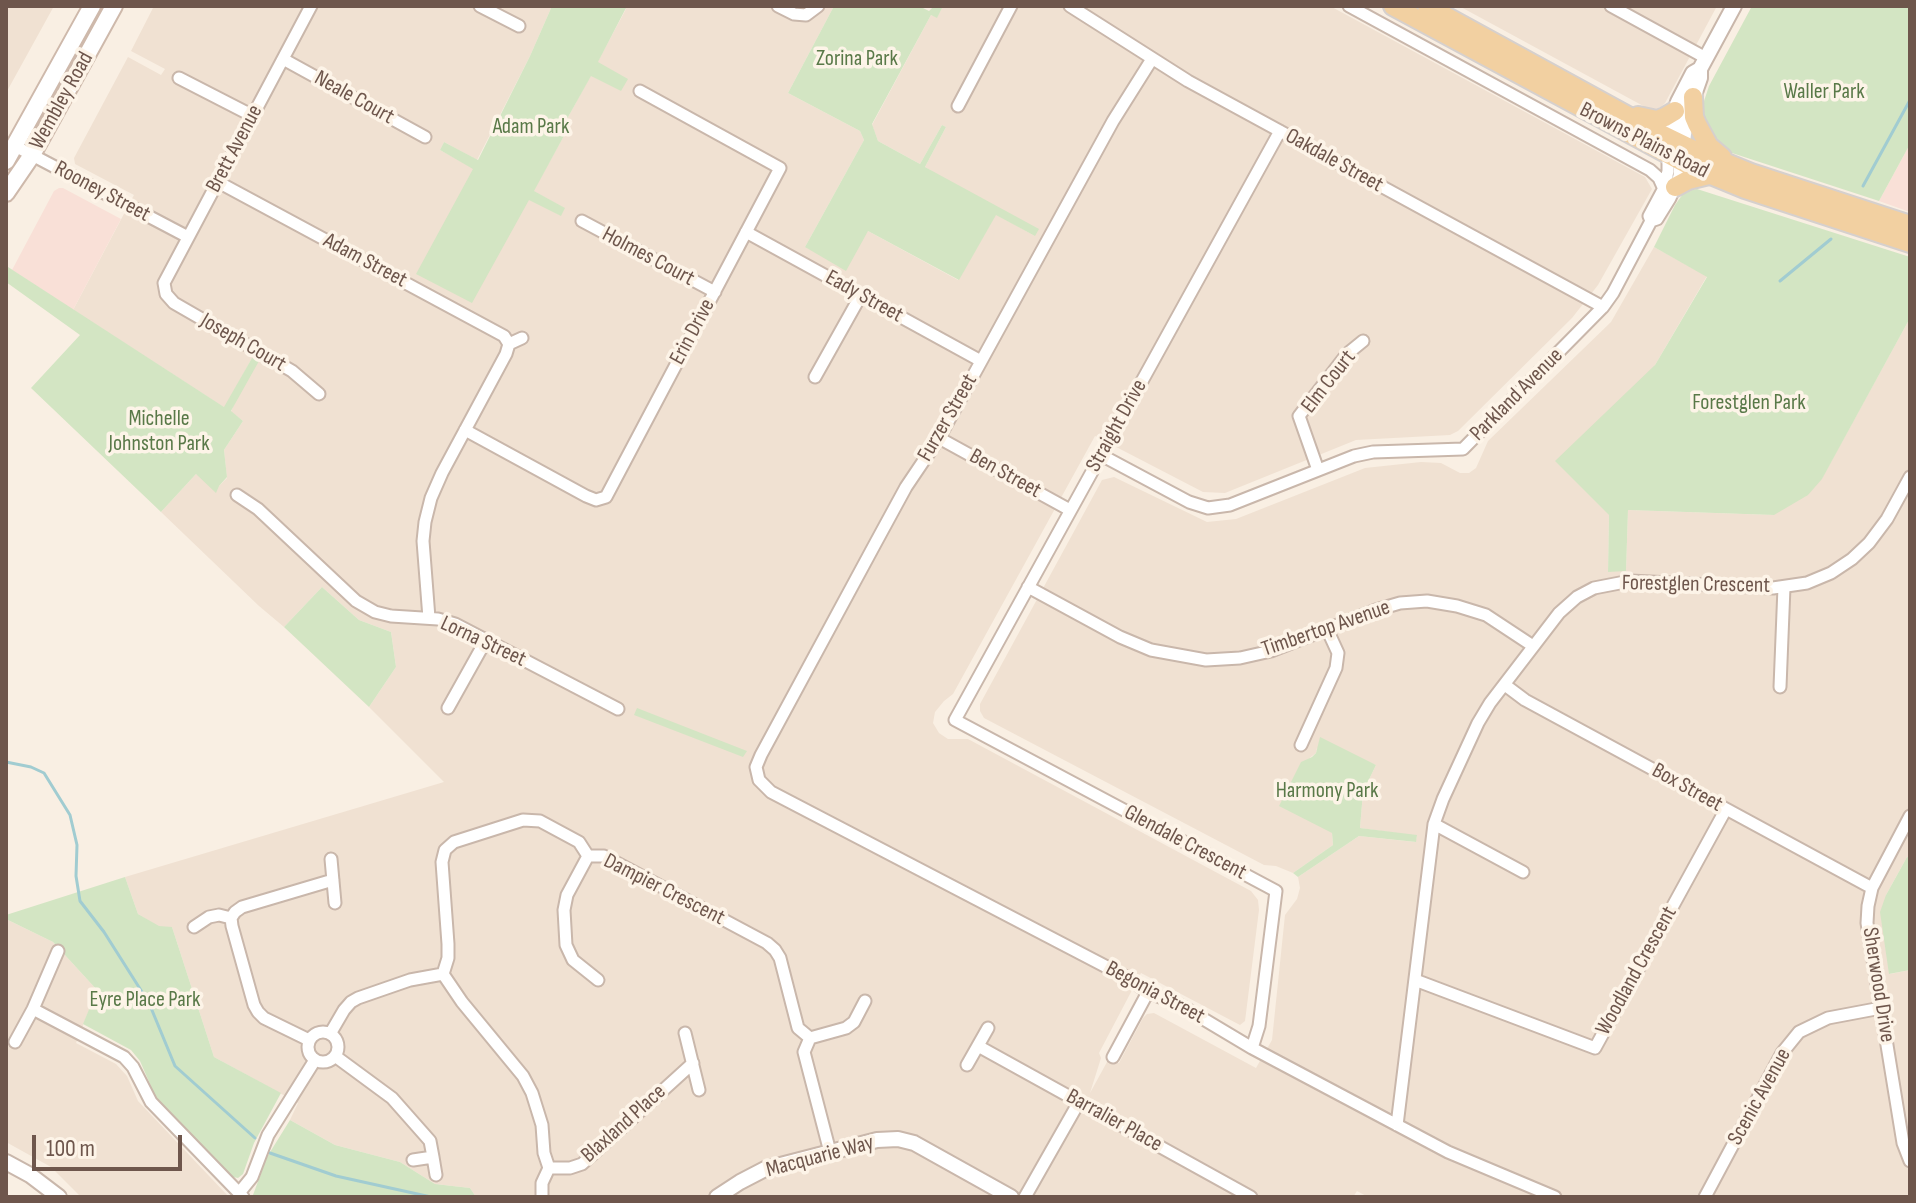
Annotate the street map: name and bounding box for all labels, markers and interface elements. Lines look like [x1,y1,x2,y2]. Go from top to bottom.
park label: Zorina Park [816,46,898,72]
street label: Wembley Road [24,48,100,154]
street label: Neale Court [310,65,398,131]
park label: Waller Park [1783,79,1865,105]
street label: Browns Plains Road [1575,97,1713,185]
street label: Brett Avenue [201,101,269,197]
park label: Adam Park [493,114,569,140]
street label: Oakdale Street [1281,123,1387,199]
street label: Rooney Street [50,156,154,228]
street label: Holmes Court [597,222,699,292]
street label: Adam Street [319,228,411,294]
street label: Eady Street [821,265,907,329]
street label: Erin Drive [665,295,721,369]
street label: Joseph Court [195,308,291,378]
street label: Parkland Avenue [1465,343,1569,447]
street label: Elm Court [1296,345,1362,419]
street label: Furzer Street [912,370,984,466]
street label: Straight Drive [1081,375,1153,477]
park label: Forestglen Park [1692,390,1806,416]
park label: Michelle Johnston Park [108,406,210,458]
street label: Ben Street [965,444,1045,504]
street label: Forestglen Crescent [1622,571,1770,599]
street label: Timbertop Avenue [1258,595,1394,663]
street label: Lorna Street [436,611,530,673]
street label: Box Street [1647,758,1727,818]
park label: Harmony Park [1276,778,1378,804]
street label: Glendale Crescent [1119,800,1251,886]
street label: Dampier Crescent [599,848,729,932]
street label: Woodland Crescent [1591,902,1683,1040]
street label: Sherwood Drive [1856,926,1900,1044]
street label: Begonia Street [1101,956,1209,1030]
park label: Eyre Place Park [90,987,200,1013]
street label: Scenic Avenue [1723,1044,1797,1150]
street label: Blaxland Place [576,1079,672,1169]
street label: Barralier Place [1061,1084,1167,1158]
scale bar [36,1119,186,1169]
street label: Macquarie Way [763,1130,877,1184]
text: 100 m [46,1134,95,1163]

